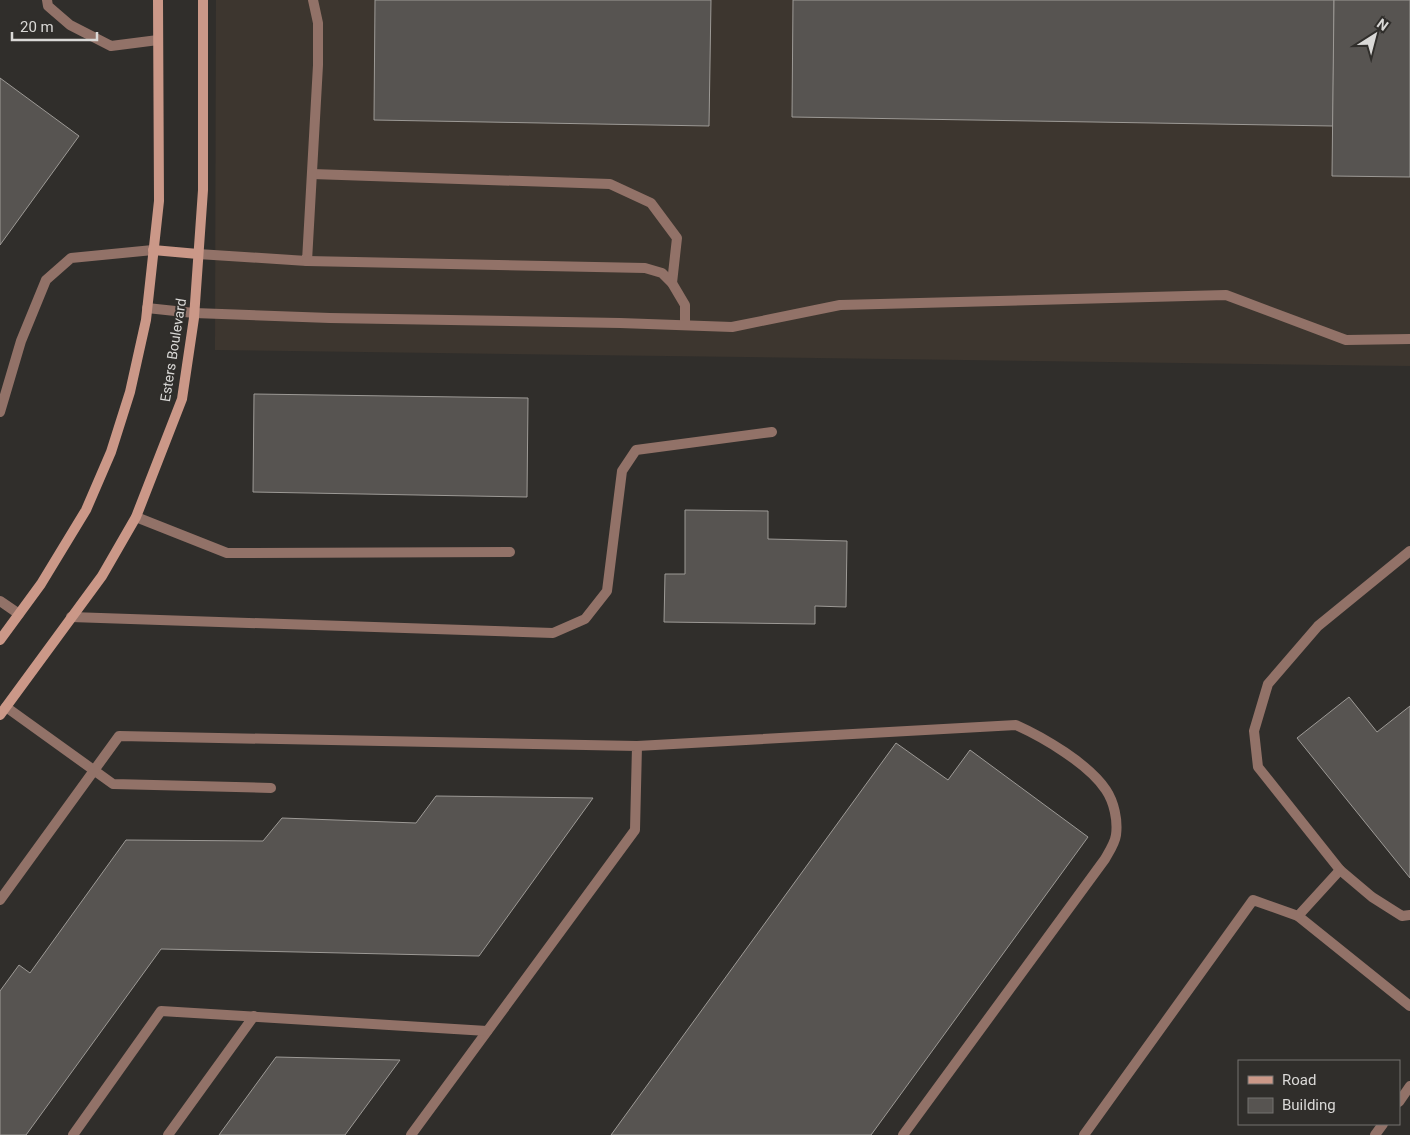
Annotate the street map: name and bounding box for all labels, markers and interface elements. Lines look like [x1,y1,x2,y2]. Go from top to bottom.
scale bar [12,10,98,42]
north arrow [1350,10,1400,60]
text: N [1374,15,1391,34]
text: 20 m [20,18,54,36]
street label: Esters Boulevard [157,297,189,403]
legend [1238,1060,1400,1125]
text: Road [1282,1071,1316,1089]
text: Building [1282,1096,1336,1114]

